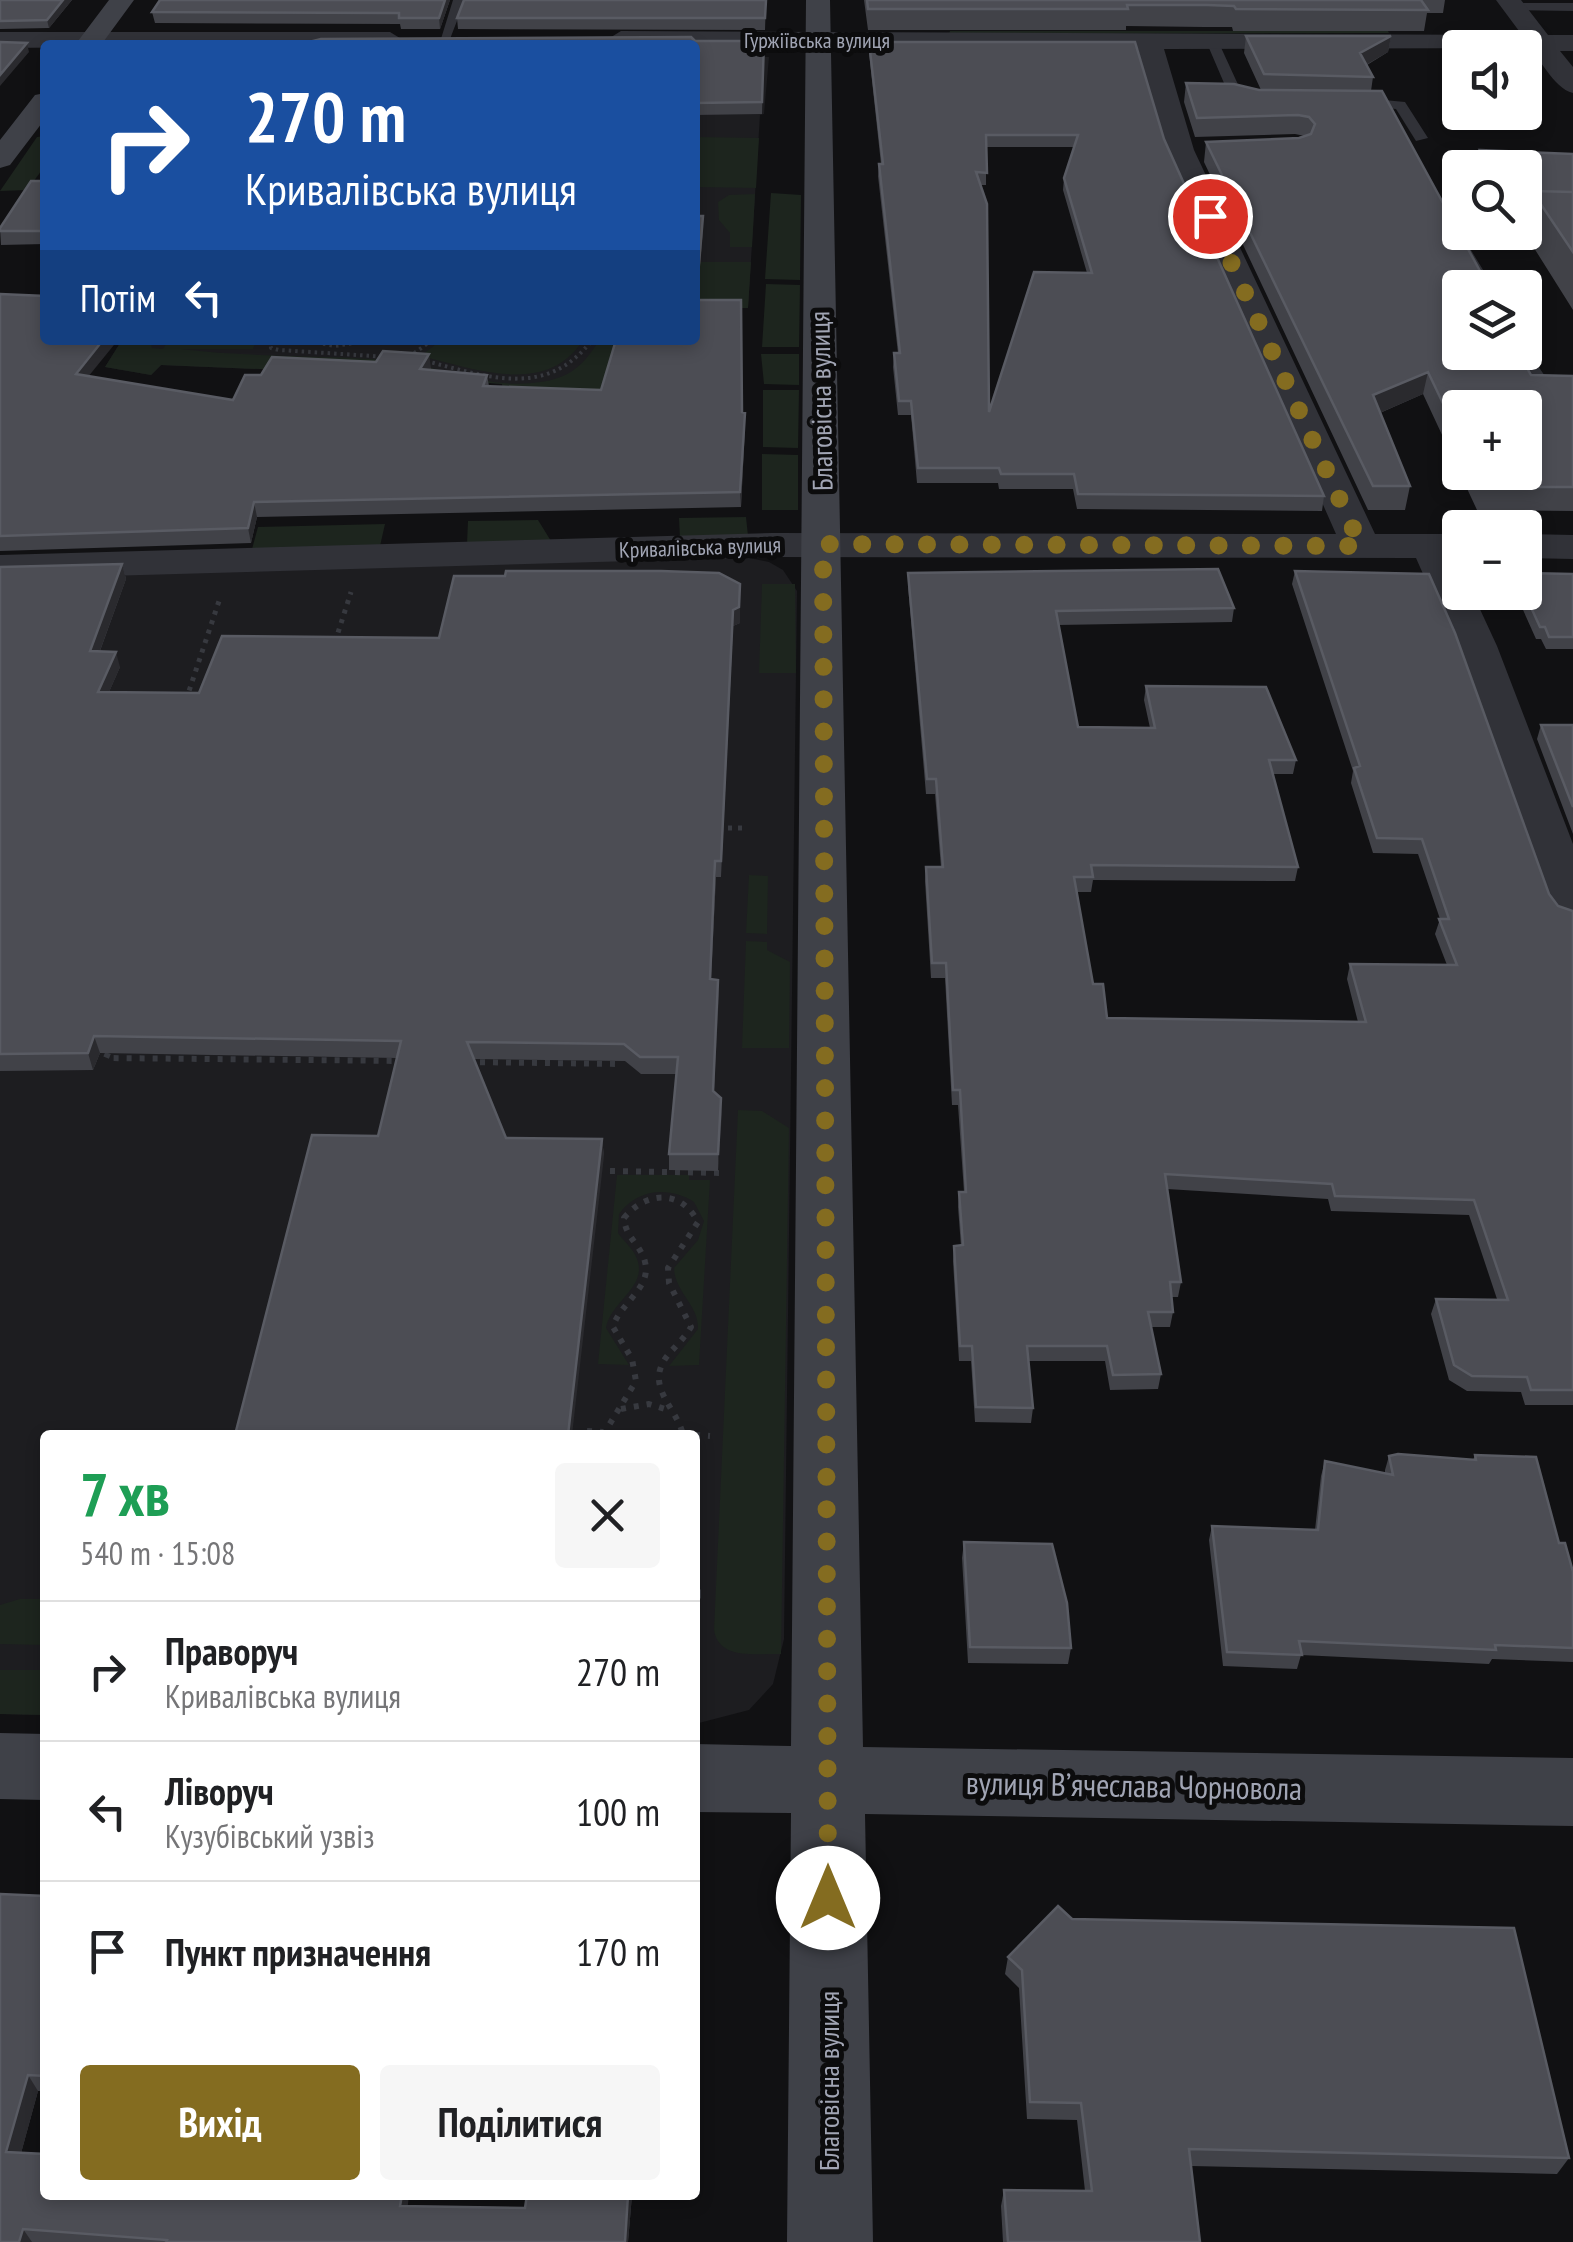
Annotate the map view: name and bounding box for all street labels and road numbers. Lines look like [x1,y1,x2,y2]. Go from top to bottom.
street label: Гуржіївська вулиця [744,26,890,54]
street label: Благовісна вулиця [800,311,841,491]
street label: Кривалівська вулиця [618,530,782,564]
street label: вулиця Вʼячеслава Чорновола [966,1761,1302,1809]
street label: Благовісна вулиця [810,1991,847,2171]

